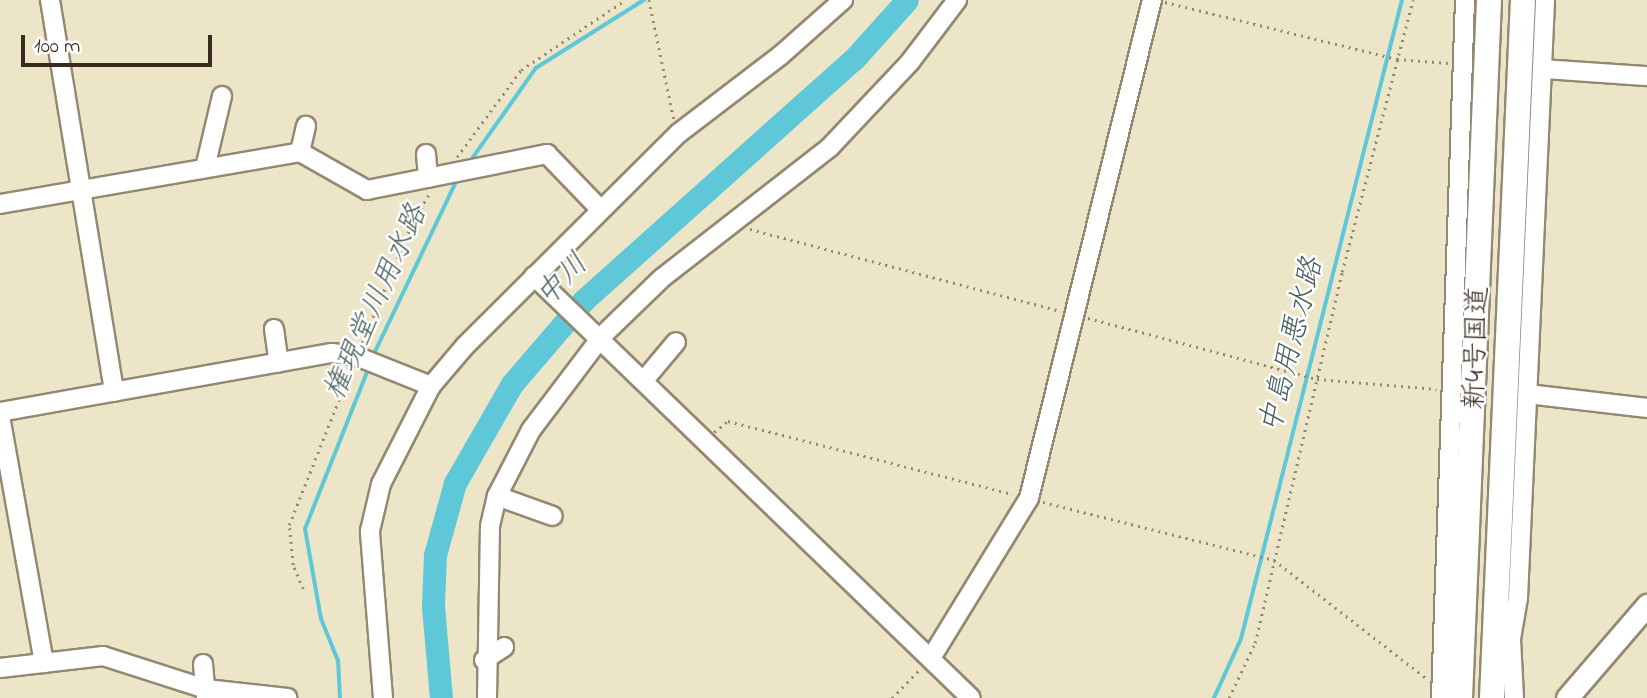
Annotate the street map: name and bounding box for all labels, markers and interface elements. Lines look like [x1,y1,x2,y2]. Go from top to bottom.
scale bar [24,21,215,65]
text: 100 m [34,32,80,62]
water label: 権現堂川用水路 [318,200,436,406]
water label: 中川 [529,247,597,315]
water label: 中島用悪水路 [1254,254,1332,438]
street label: 新4号国道 [1459,286,1497,410]

